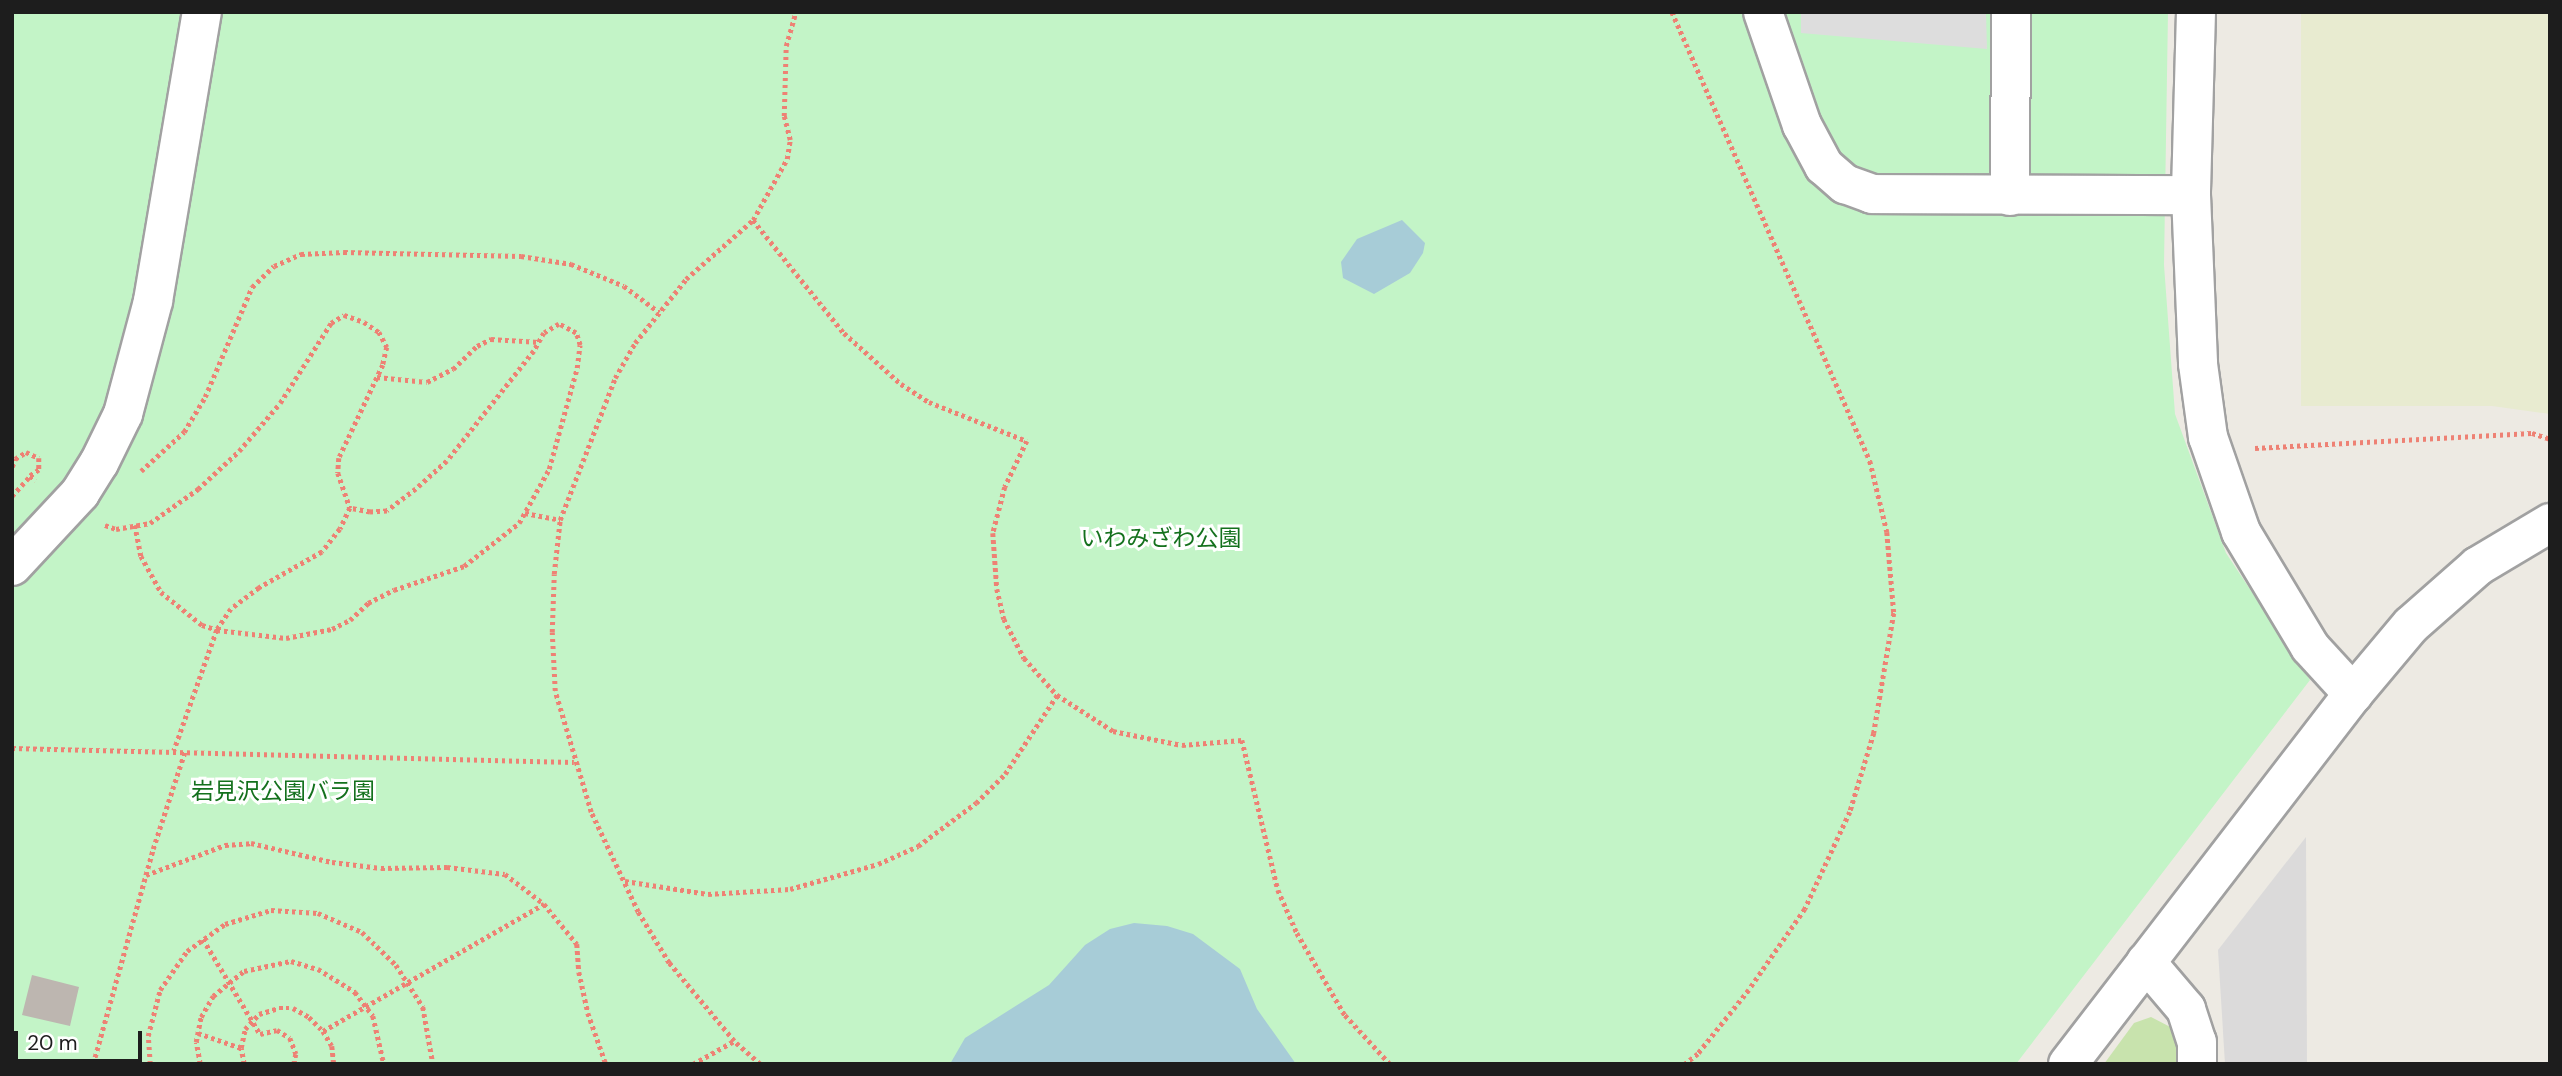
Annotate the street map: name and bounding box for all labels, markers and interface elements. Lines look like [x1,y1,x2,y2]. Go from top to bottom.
park label: いわみざわ公園 [1081,524,1241,552]
park label: 岩見沢公園バラ園 [191,777,375,805]
scale bar [18,1016,145,1060]
text: 20 m [27,1029,78,1057]

